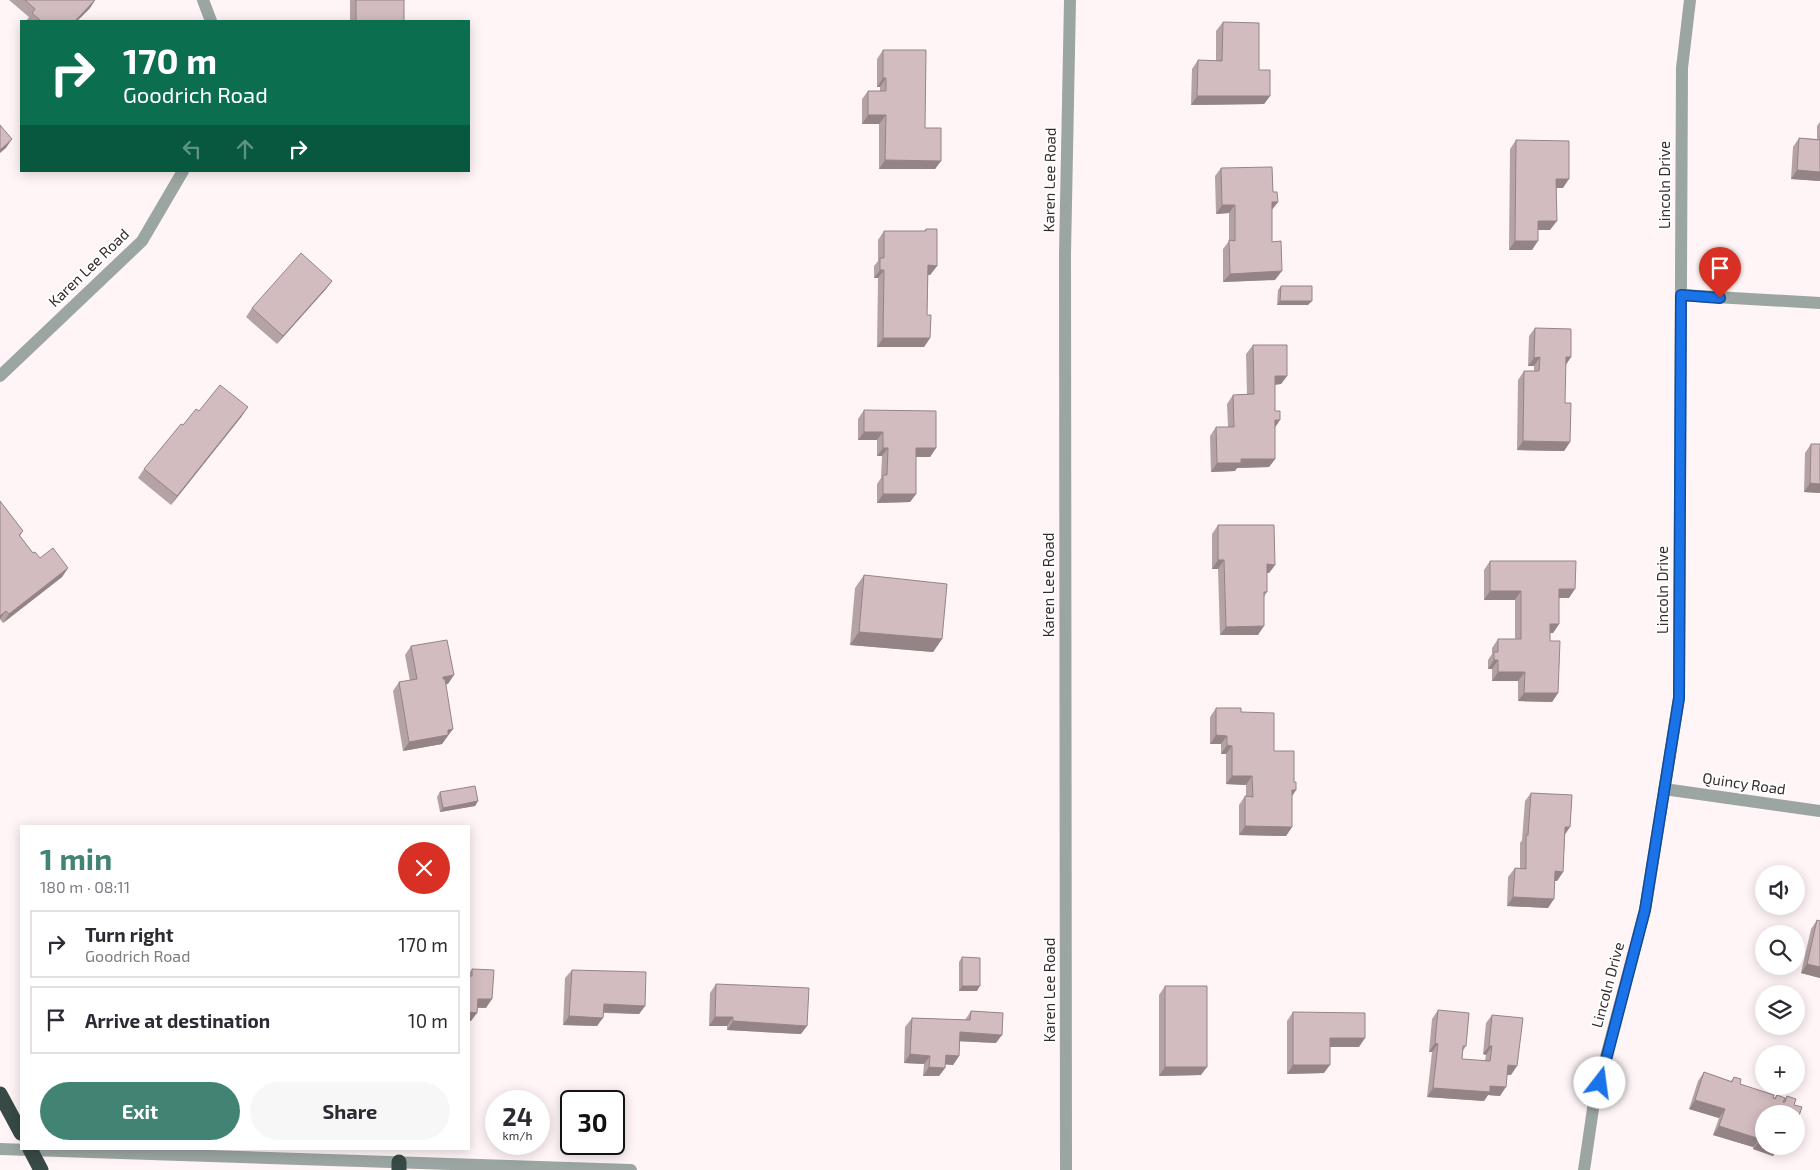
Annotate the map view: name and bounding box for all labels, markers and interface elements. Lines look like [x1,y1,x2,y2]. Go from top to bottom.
text: 170 m [123,39,217,81]
icon: right [40,40,105,105]
text: Goodrich Road [123,81,268,107]
street label: Karen Lee Road [1039,127,1059,232]
icon: left [178,135,206,163]
icon: ahead [231,135,259,163]
icon: right [284,135,312,163]
street label: Lincoln Drive [1655,141,1673,229]
street label: Karen Lee Road [44,224,132,310]
pin [1699,247,1741,298]
icon: arrive [1706,254,1734,282]
street label: Karen Lee Road [1039,533,1057,637]
street label: Lincoln Drive [1653,546,1671,634]
street label: Quincy Road [1701,768,1787,799]
text: 1 min [40,840,112,876]
button: close [398,842,450,894]
map controls [1755,865,1805,1155]
button: sound [1755,865,1805,915]
text: 180 m · 08:11 [40,877,130,896]
text: Turn right [85,923,173,946]
button: search [1755,925,1805,975]
icon: right [42,930,70,958]
text: 170 m [398,933,448,956]
street label: Karen Lee Road [1040,938,1058,1042]
street label: Lincoln Drive [1587,940,1627,1030]
text: Goodrich Road [85,946,190,965]
button: layers [1755,985,1805,1035]
icon: arrive [42,1006,70,1034]
text: Arrive at destination [85,1009,270,1032]
text: 10 m [408,1009,448,1032]
button: + [1755,1045,1805,1095]
position arrow [1573,1056,1625,1108]
button: Exit [40,1082,240,1140]
button: Share [250,1082,450,1140]
speed limit sign: 30 [560,1090,625,1155]
text: 24 [502,1101,533,1131]
button: − [1755,1105,1805,1155]
text: km/h [503,1128,532,1142]

